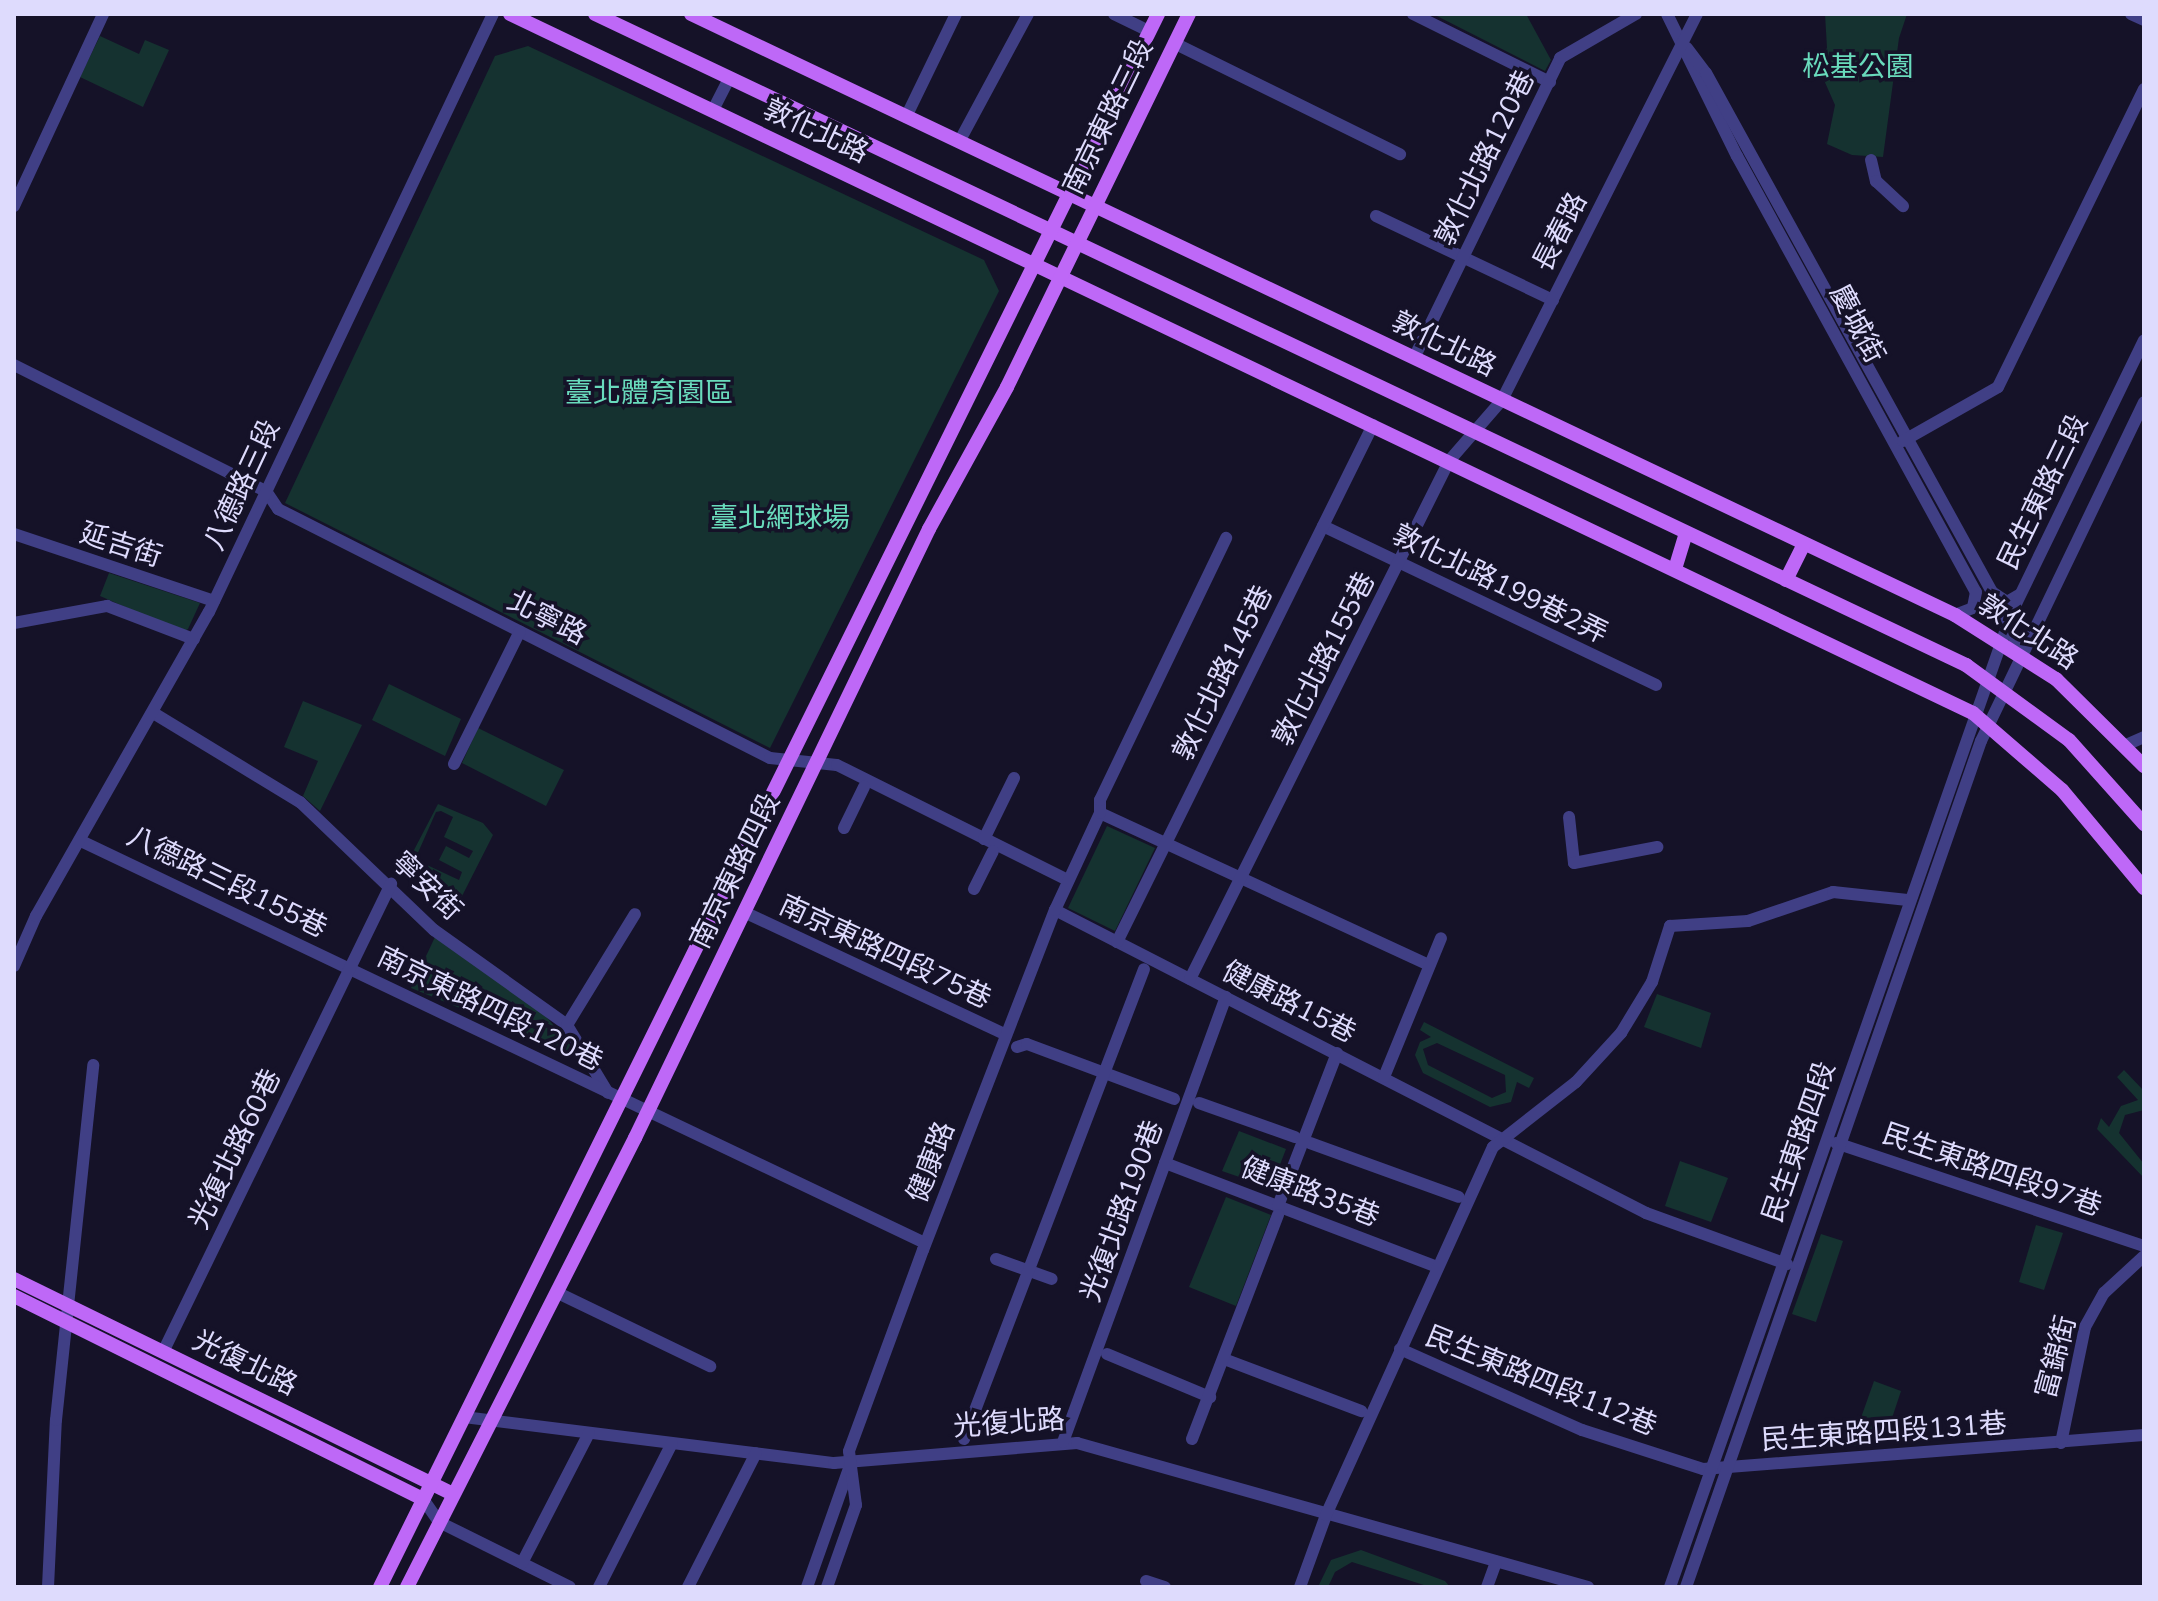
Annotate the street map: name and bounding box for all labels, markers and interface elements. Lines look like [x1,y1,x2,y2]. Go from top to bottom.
street label: 南京東路三段 [1056,34,1160,200]
park label: 松基公園 [1802,50,1914,84]
street label: 敦化北路120巷 [1428,65,1542,251]
street label: 敦化北路 [758,92,874,170]
street label: 長春路 [1526,187,1594,277]
street label: 慶城街 [1822,279,1892,369]
street label: 敦化北路 [1386,304,1502,384]
park label: 臺北體育園區 [565,376,733,410]
street label: 民生東路三段 [1991,409,2095,575]
street label: 八德路三段 [197,414,287,556]
park label: 臺北網球場 [710,501,850,535]
street label: 延吉街 [76,516,166,574]
street label: 敦化北路199巷2弄 [1387,517,1613,651]
street label: 敦化北路155巷 [1266,567,1382,751]
street label: 敦化北路145巷 [1166,580,1280,766]
street label: 北寧路 [502,584,592,652]
street label: 敦化北路 [1972,587,2084,677]
street label: 南京東路四段 [683,788,787,954]
street label: 八德路三段155巷 [121,819,333,945]
street label: 寧安街 [385,845,469,927]
street label: 南京東路四段75巷 [774,888,996,1016]
street label: 南京東路四段120巷 [372,940,608,1078]
street label: 健康路15巷 [1217,954,1361,1050]
street label: 民生東路四段 [1756,1057,1842,1227]
street label: 光復北路60巷 [182,1064,288,1234]
street label: 光復北路190巷 [1074,1116,1170,1306]
street label: 健康路 [900,1117,962,1207]
street label: 民生東路四段97巷 [1878,1117,2106,1223]
street label: 健康路35巷 [1236,1150,1384,1234]
street label: 富錦街 [2029,1312,2083,1402]
street label: 民生東路四段112巷 [1420,1319,1662,1443]
street label: 光復北路 [187,1323,303,1403]
street label: 光復北路 [952,1402,1066,1444]
street label: 民生東路四段131巷 [1760,1407,2008,1457]

